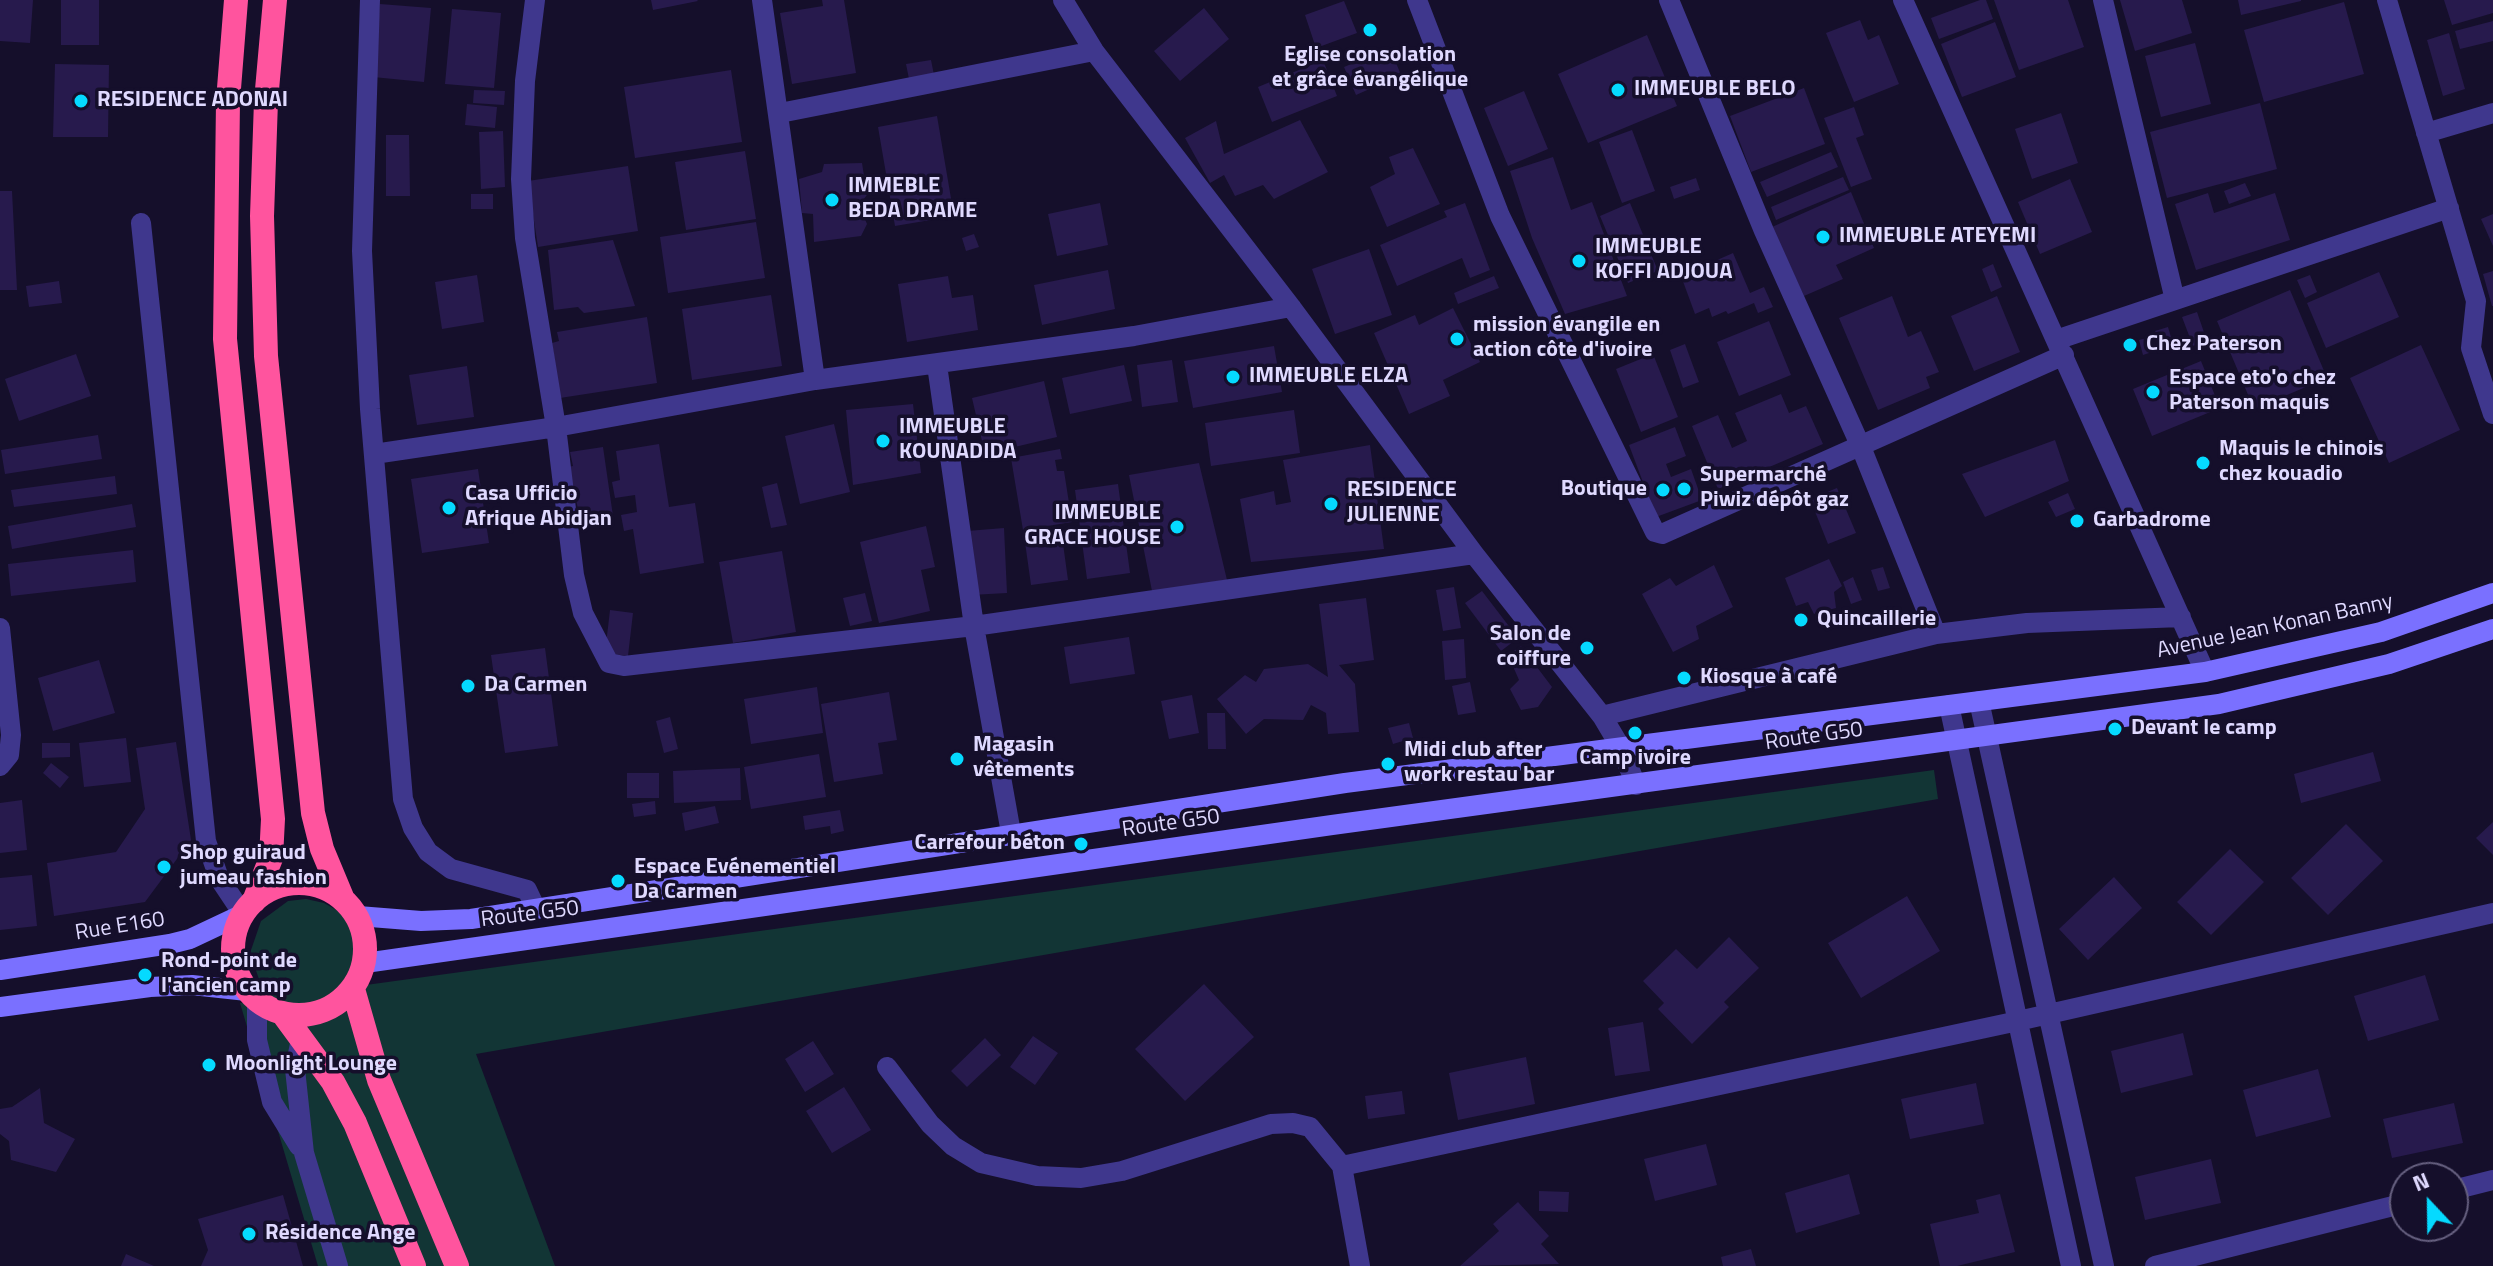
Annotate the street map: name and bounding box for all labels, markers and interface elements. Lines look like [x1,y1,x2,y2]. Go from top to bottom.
marker: Eglise consolation et grâce évangélique [1361,21,1379,39]
place label: Eglise consolation et grâce évangélique [1272,43,1468,94]
place label: IMMEUBLE BELO [1634,77,1796,103]
marker: IMMEUBLE BELO [1609,81,1627,99]
place label: RESIDENCE ADONAI [97,88,288,114]
marker: RESIDENCE ADONAI [72,92,90,110]
place label: IMMEBLE BEDA DRAME [848,174,977,226]
marker: IMMEBLE BEDA DRAME [823,191,841,209]
place label: IMMEUBLE ATEYEMI [1839,224,2036,250]
marker: IMMEUBLE ATEYEMI [1814,228,1832,246]
place label: IMMEUBLE KOFFI ADJOUA [1595,235,1732,286]
marker: IMMEUBLE KOFFI ADJOUA [1570,252,1588,270]
place label: mission évangile en action côte d'ivoire [1473,313,1660,364]
marker: mission évangile en action côte d'ivoire [1448,330,1466,348]
place label: Chez Paterson [2146,332,2282,358]
marker: Chez Paterson [2121,336,2139,354]
place label: IMMEUBLE ELZA [1249,364,1408,390]
place label: Espace eto'o chez Paterson maquis [2169,366,2336,418]
marker: IMMEUBLE ELZA [1224,368,1242,386]
marker: Espace eto'o chez Paterson maquis [2144,383,2162,401]
place label: IMMEUBLE KOUNADIDA [899,415,1017,466]
marker: IMMEUBLE KOUNADIDA [874,432,892,450]
place label: Maquis le chinois chez kouadio [2219,437,2384,488]
marker: Maquis le chinois chez kouadio [2194,454,2212,472]
place label: Supermarché Piwiz dépôt gaz [1700,463,1849,514]
place label: Boutique [1561,477,1647,503]
place label: RESIDENCE JULIENNE [1347,478,1457,530]
marker: Supermarché Piwiz dépôt gaz [1675,480,1693,498]
marker: Boutique [1654,481,1672,499]
place label: Casa Ufficio Afrique Abidjan [465,482,612,534]
marker: RESIDENCE JULIENNE [1322,495,1340,513]
marker: Casa Ufficio Afrique Abidjan [440,499,458,517]
place label: IMMEUBLE GRACE HOUSE [1024,501,1161,552]
place label: Garbadrome [2093,508,2211,534]
marker: Garbadrome [2068,512,2086,530]
marker: IMMEUBLE GRACE HOUSE [1168,518,1186,536]
street label: Avenue Jean Konan Banny [2155,589,2395,665]
place label: Quincaillerie [1817,607,1936,633]
marker: Quincaillerie [1792,611,1810,629]
place label: Salon de coiffure [1490,622,1571,674]
marker: Salon de coiffure [1578,639,1596,657]
place label: Kiosque à café [1700,665,1837,691]
marker: Kiosque à café [1675,669,1693,687]
place label: Da Carmen [484,673,587,699]
marker: Da Carmen [459,677,477,695]
place label: Devant le camp [2131,716,2277,742]
street label: Route G50 [1763,717,1865,757]
marker: Devant le camp [2106,720,2124,738]
marker: Camp ivoire [1626,724,1644,742]
place label: Magasin vêtements [973,733,1074,784]
place label: Midi club after work restau bar [1404,738,1554,790]
place label: Camp ivoire [1579,746,1691,772]
marker: Magasin vêtements [948,750,966,768]
marker: Midi club after work restau bar [1379,755,1397,773]
street label: Route G50 [1120,804,1222,844]
place label: Carrefour béton [914,831,1065,857]
marker: Carrefour béton [1072,835,1090,853]
place label: Shop guiraud jumeau fashion [180,841,327,892]
place label: Espace Evénementiel Da Carmen [634,855,836,906]
marker: Shop guiraud jumeau fashion [155,858,173,876]
marker: Espace Evénementiel Da Carmen [609,872,627,890]
street label: Route G50 [480,896,580,934]
street label: Rue E160 [73,907,167,947]
place label: Rond-point de l'ancien camp [161,949,297,1000]
marker: Rond-point de l'ancien camp [136,966,154,984]
place label: Moonlight Lounge [225,1052,397,1078]
marker: Moonlight Lounge [200,1056,218,1074]
north arrow [2389,1162,2469,1242]
text: N [2407,1163,2434,1200]
place label: Résidence Ange [265,1221,415,1247]
marker: Résidence Ange [240,1225,258,1243]

